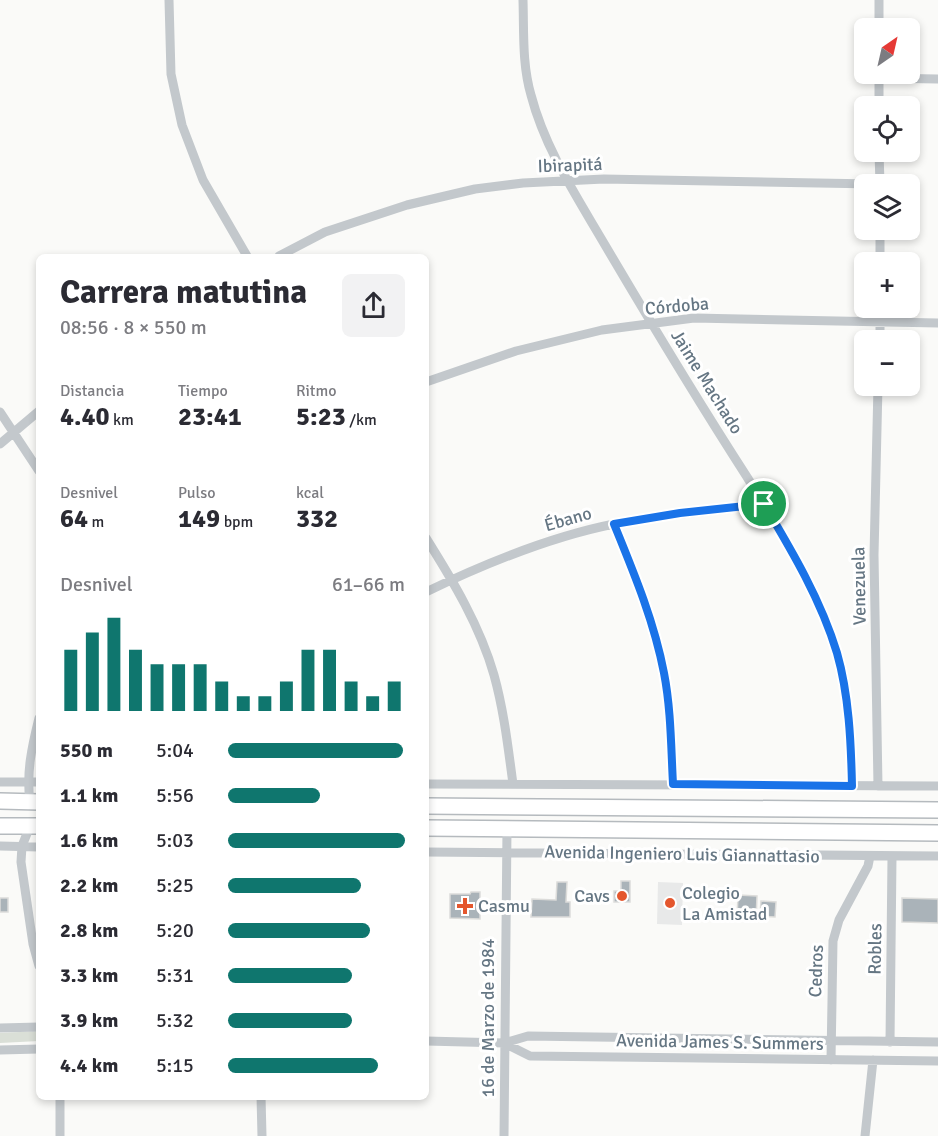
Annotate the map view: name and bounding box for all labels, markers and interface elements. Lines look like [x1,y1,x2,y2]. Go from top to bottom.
north arrow [854,18,920,84]
map controls [854,18,920,396]
button: locate [854,96,920,162]
street label: Ibirapitá [537,153,603,177]
button: layers [854,174,920,240]
button: + [854,252,920,318]
text: Carrera matutina [60,272,307,313]
button: share [342,274,405,337]
street label: Córdoba [644,292,710,320]
text: 08:56 · 8 × 550 m [60,315,207,340]
street label: Jaime Machado [666,326,748,438]
button: − [854,330,920,396]
text: Distancia [60,381,124,401]
text: Tiempo [178,381,228,401]
text: Ritmo [296,381,337,401]
text: 4.40 [60,401,110,433]
text: 23:41 [178,401,242,433]
text: 5:23 [296,401,346,433]
text: km [110,410,134,430]
text: /km [346,410,377,430]
pin [738,478,789,529]
text: Desnivel [60,483,118,503]
text: Pulso [178,483,216,503]
text: kcal [296,483,324,503]
icon: arrive [747,487,780,520]
street label: Ébano [542,502,594,536]
text: 64 [60,503,88,535]
text: 149 [178,503,220,535]
text: 332 [296,503,338,535]
text: m [88,512,104,532]
text: bpm [220,512,253,532]
street label: Venezuela [847,547,871,625]
text: Desnivel [60,572,133,597]
text: 61–66 m [332,572,405,597]
text: 550 m [60,738,113,763]
text: 5:04 [156,738,194,763]
text: 1.1 km [60,783,118,808]
text: 5:56 [156,783,194,808]
text: 1.6 km [60,828,118,853]
text: 5:03 [156,828,194,853]
street label: Avenida Ingeniero Luis Giannattasio [544,841,820,867]
text: 2.2 km [60,873,118,898]
text: 5:25 [156,873,194,898]
place label: Colegio La Amistad [682,882,767,925]
place label: Cavs [574,885,610,907]
marker: Cavs [615,889,629,903]
place label: Casmu [478,895,530,917]
marker: Colegio La Amistad [663,896,677,910]
marker: Casmu [456,897,474,915]
text: 2.8 km [60,918,118,943]
text: 5:20 [156,918,194,943]
street label: Robles [864,923,886,975]
street label: 16 de Marzo de 1984 [477,938,499,1097]
street label: Cedros [804,944,828,998]
text: 3.3 km [60,963,118,988]
text: 5:31 [156,963,194,988]
text: 3.9 km [60,1008,118,1033]
text: 5:32 [156,1008,194,1033]
street label: Avenida James S. Summers [616,1029,824,1055]
text: 4.4 km [60,1053,118,1078]
text: 5:15 [156,1053,194,1078]

